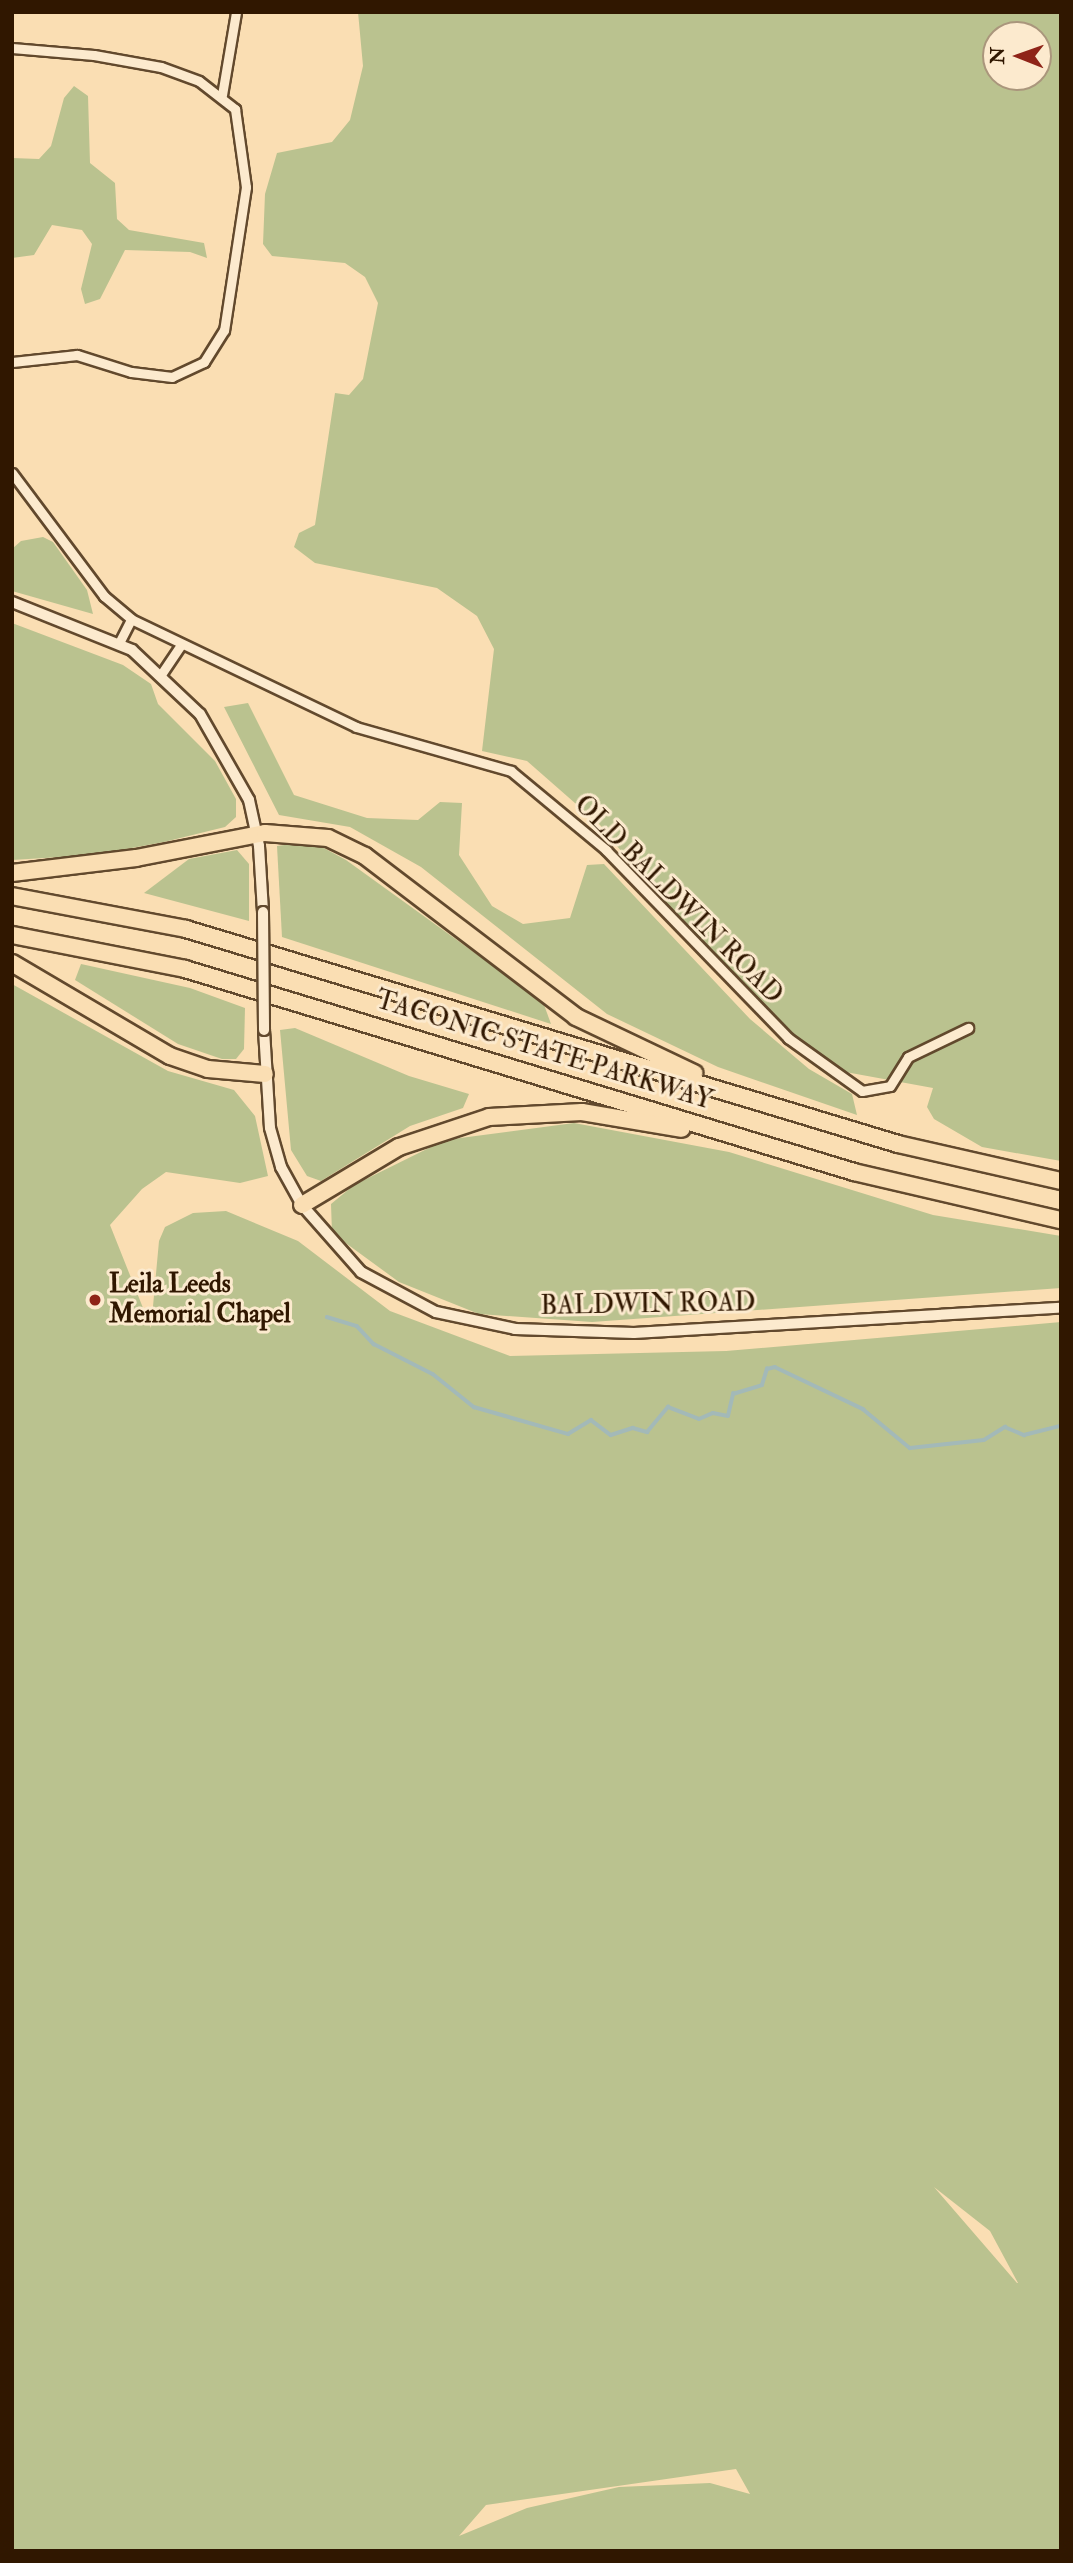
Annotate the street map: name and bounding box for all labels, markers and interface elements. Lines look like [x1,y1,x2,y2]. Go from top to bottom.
north arrow [982,21,1052,91]
text: N [986,47,1010,64]
street label: OLD BALDWIN ROAD [567,789,789,1011]
street label: TACONIC STATE PARKWAY [372,985,716,1117]
place label: Leila Leeds Memorial Chapel [109,1269,291,1330]
street label: BALDWIN ROAD [540,1288,756,1322]
marker: Leila Leeds Memorial Chapel [87,1292,103,1308]

